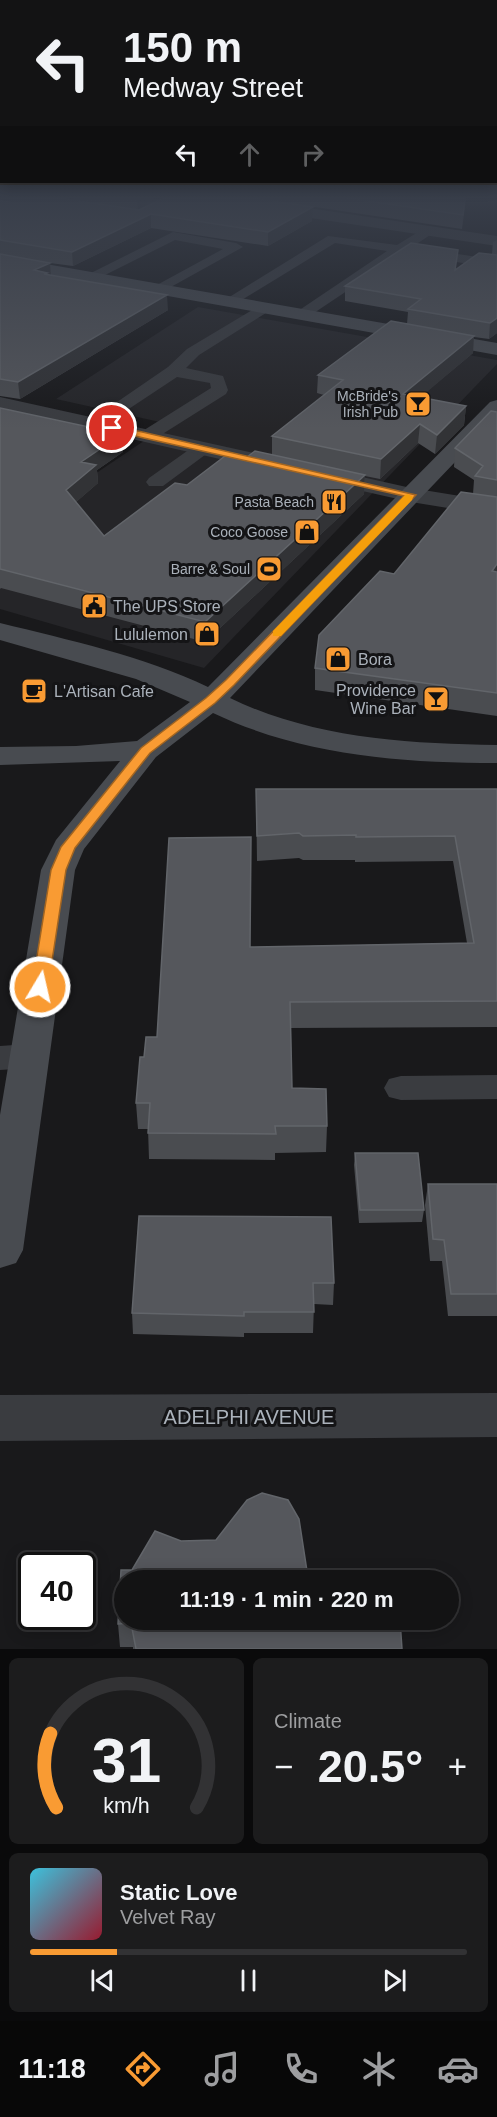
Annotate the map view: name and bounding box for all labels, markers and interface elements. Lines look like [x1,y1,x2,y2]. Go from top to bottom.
icon: left [24,24,102,102]
text: 150 m [123,24,242,71]
text: Medway Street [123,73,303,103]
icon: left [170,138,203,171]
icon: ahead [233,138,266,171]
icon: right [296,138,329,171]
place label: McBride's Irish Pub [337,388,398,420]
bar icon: McBride's Irish Pub [403,389,433,419]
pin [86,402,137,453]
icon: arrive [95,411,128,444]
restaurant icon: Pasta Beach [319,487,349,517]
place label: Pasta Beach [235,494,314,510]
shop icon: Coco Goose [292,517,322,547]
place label: Coco Goose [210,524,288,540]
sports icon: Barre & Soul [254,554,284,584]
place label: Barre & Soul [171,561,250,577]
public building icon: The UPS Store [79,591,109,621]
place label: The UPS Store [113,598,221,615]
shop icon: Lululemon [192,619,222,649]
place label: Lululemon [114,626,188,643]
shop icon: Bora [323,644,353,674]
place label: Bora [358,651,392,668]
cafe icon: L'Artisan Cafe [19,676,49,706]
place label: Providence Wine Bar [336,682,417,717]
place label: L'Artisan Cafe [54,683,154,700]
bar icon: Providence Wine Bar [421,684,451,714]
position arrow [8,955,72,1019]
street label: ADELPHI AVENUE [164,1406,334,1428]
speed limit sign: 40 [18,1552,96,1630]
text: 11:19 · 1 min · 220 m [180,1587,394,1612]
text: Climate [274,1710,342,1732]
text: 31 [92,1726,161,1795]
text: 20.5° [318,1741,423,1792]
text: − [274,1748,293,1785]
text: + [448,1748,467,1785]
text: km/h [103,1794,150,1818]
text: Static Love [120,1880,237,1905]
text: Velvet Ray [120,1906,216,1928]
icon: previous [86,1964,119,1997]
icon: pause [232,1964,265,1997]
icon: next [378,1964,411,1997]
icon: directions [122,2048,164,2090]
icon: music [201,2048,243,2090]
icon: phone [280,2048,322,2090]
icon: climate [358,2048,400,2090]
icon: car [437,2048,479,2090]
text: 11:18 [18,2054,86,2084]

